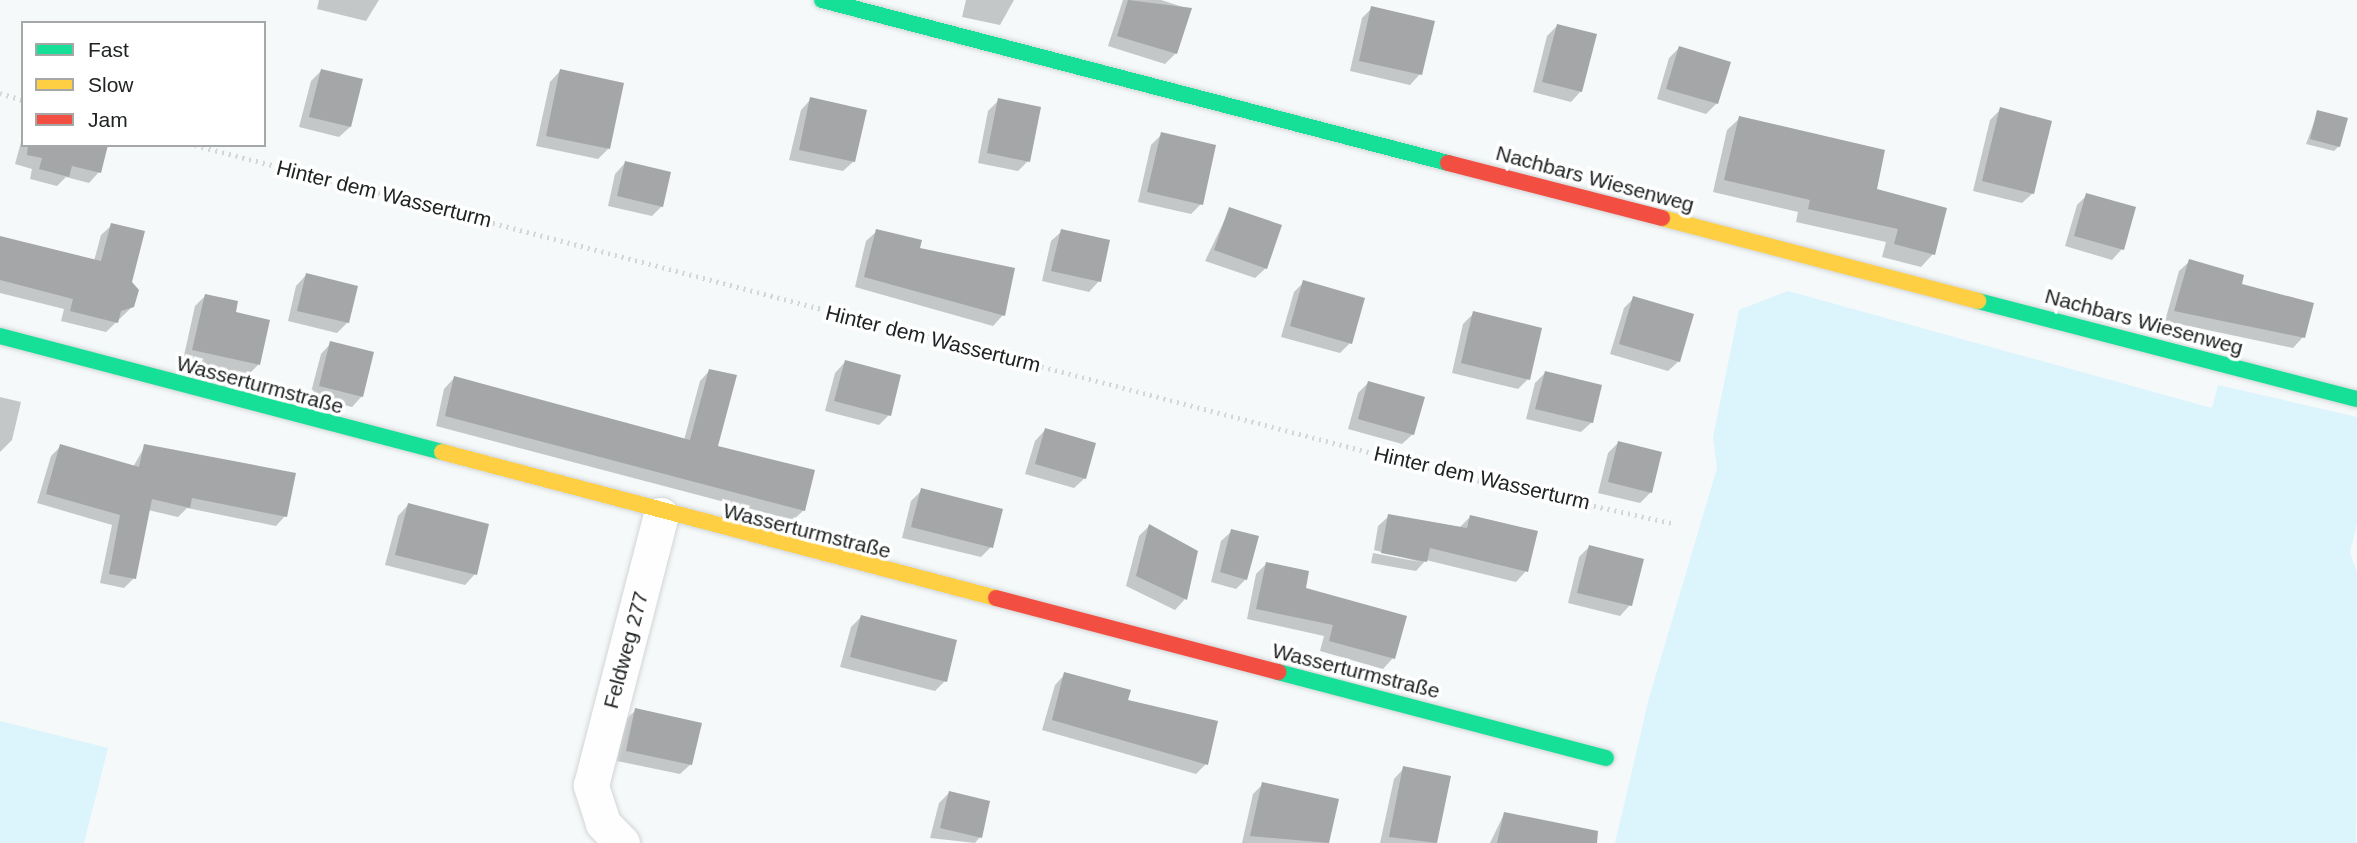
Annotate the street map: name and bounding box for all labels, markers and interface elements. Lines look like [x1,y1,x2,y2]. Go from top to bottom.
legend [21,21,266,147]
text: Fast [88,38,129,61]
text: Slow [88,73,134,96]
text: Jam [88,108,128,131]
street label: Nachbars Wiesenweg [1493,140,1697,218]
street label: Hinter dem Wasserturm [274,155,494,233]
street label: Nachbars Wiesenweg [2042,283,2246,361]
street label: Hinter dem Wasserturm [823,300,1043,378]
street label: Wasserturmstraße [174,351,346,419]
street label: Hinter dem Wasserturm [1372,441,1592,515]
street label: Wasserturmstraße [721,498,893,564]
street label: Feldweg 277 [598,589,654,711]
street label: Wasserturmstraße [1270,638,1442,704]

